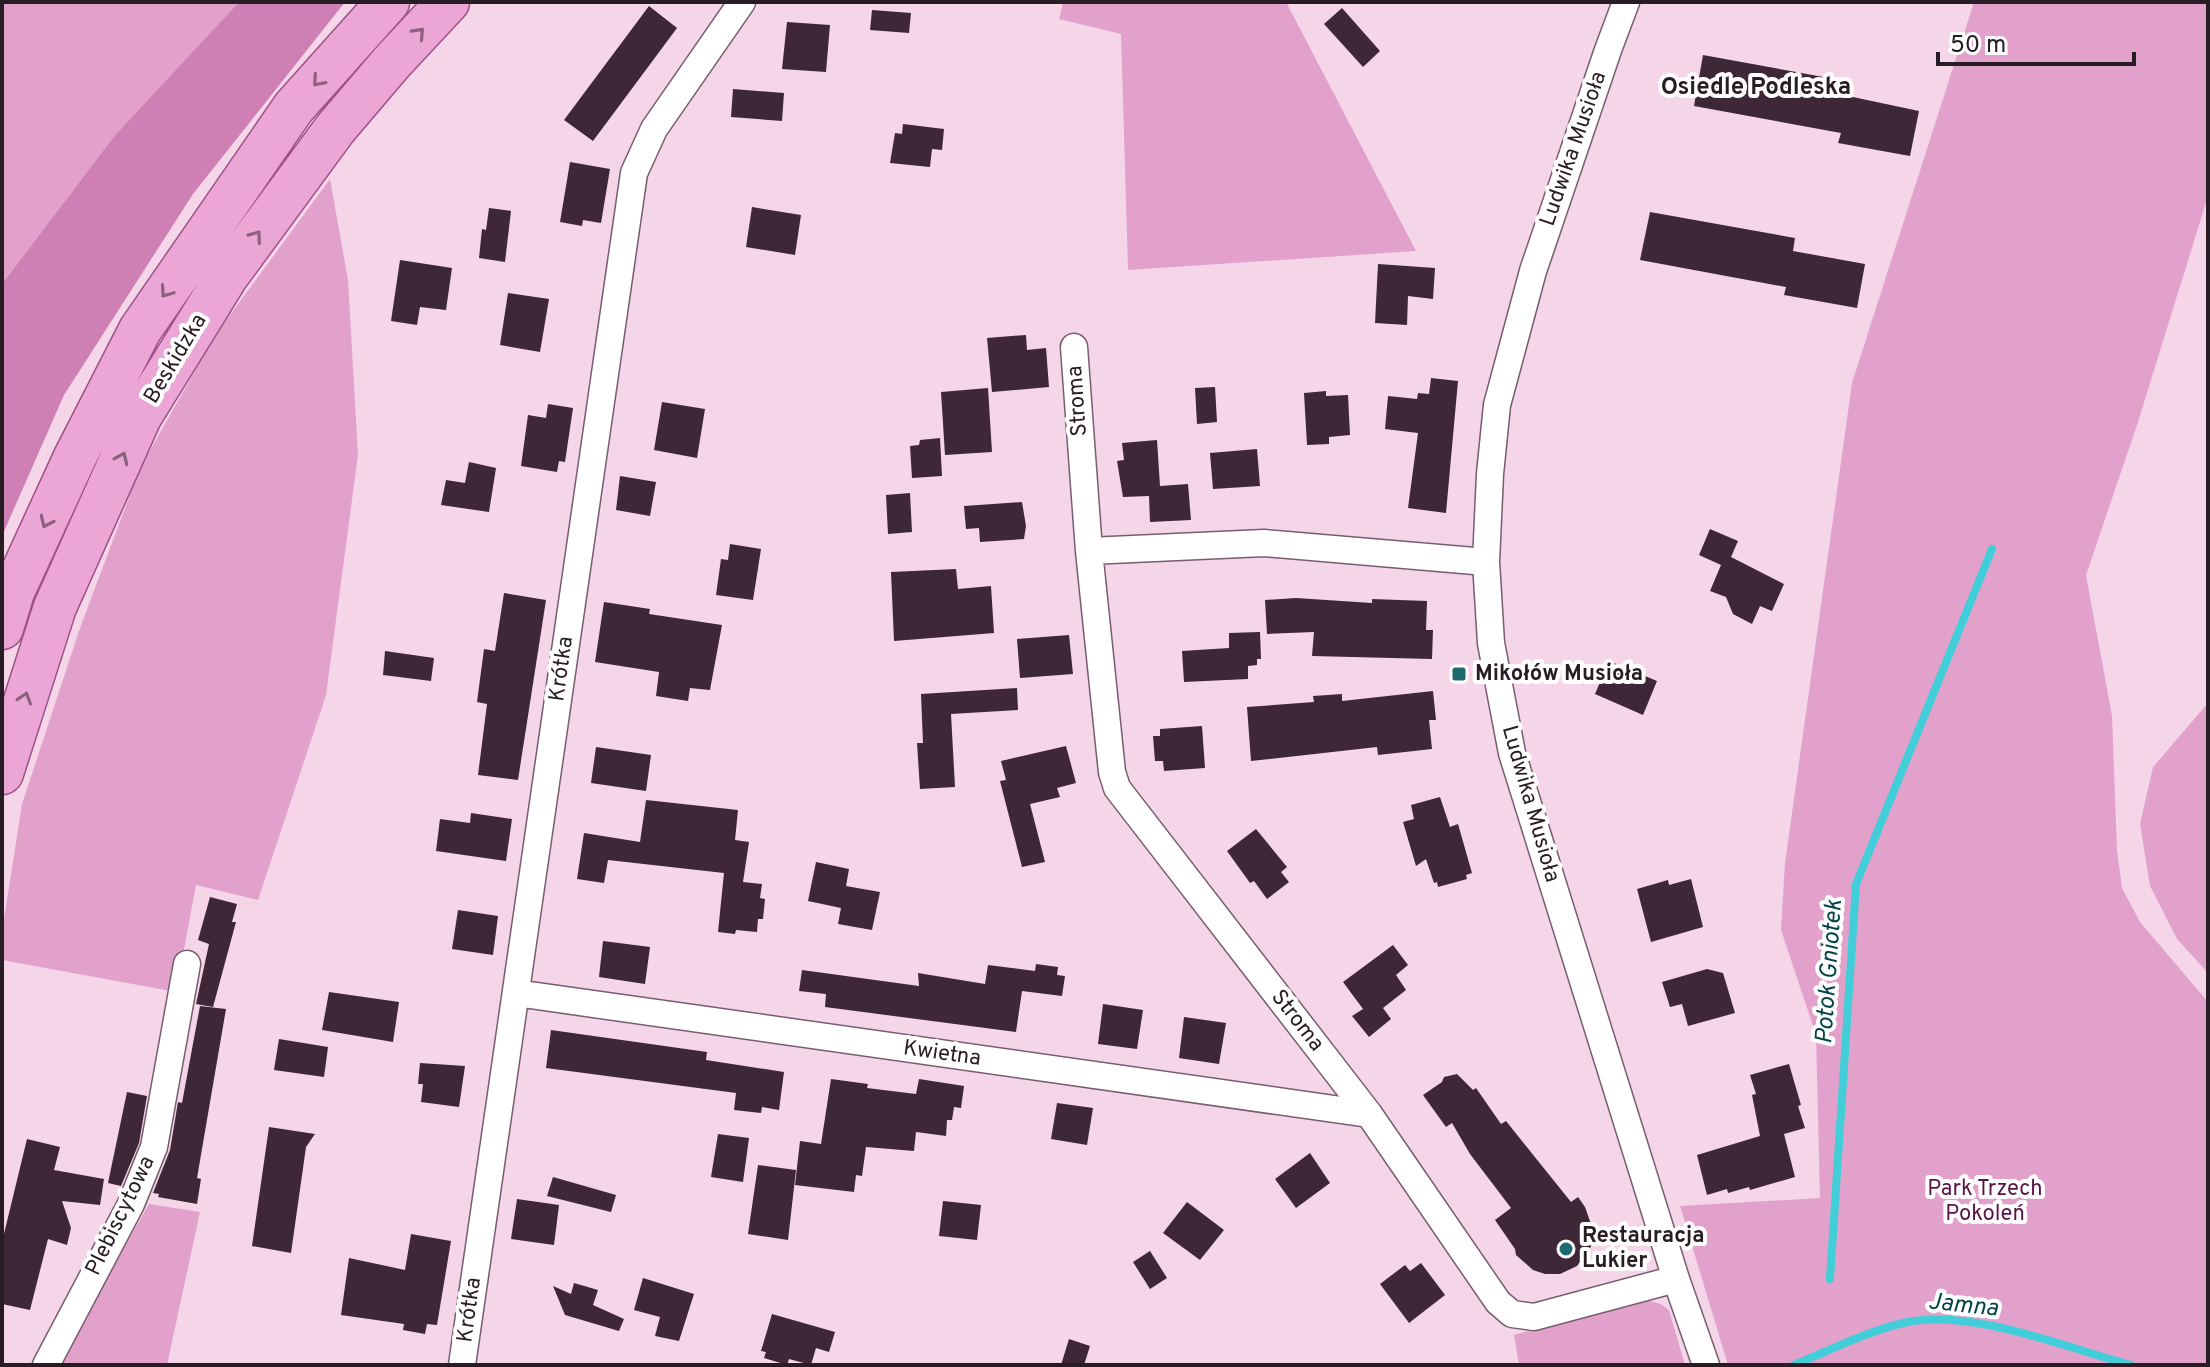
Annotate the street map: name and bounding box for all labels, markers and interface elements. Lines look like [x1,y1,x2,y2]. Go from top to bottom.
scale bar [1938,16,2134,66]
one-way arrow [410,28,424,42]
text: 50 m [1950,31,2006,61]
street label: Ludwika Musioła [1535,68,1613,230]
one-way arrow [313,71,327,86]
district label: Osiedle Podleska [1661,73,1851,103]
one-way arrow [247,230,261,244]
one-way arrow [161,284,176,298]
street label: Beskidzka [139,309,213,409]
street label: Stroma [1062,365,1094,437]
one-way arrow [112,451,128,466]
one-way arrow [39,514,55,528]
street label: Krótka [544,635,580,703]
place label: Mikołów Musioła [1475,661,1643,688]
marker: Mikołów Musioła [1450,665,1468,683]
one-way arrow [16,692,32,706]
street label: Ludwika Musioła [1495,723,1565,885]
water label: Potok Gniotek [1810,898,1850,1045]
street label: Stroma [1265,985,1329,1057]
street label: Kwietna [901,1035,983,1073]
street label: Plebiscytowa [80,1152,162,1280]
park label: Park Trzech Pokoleń [1927,1176,2043,1228]
place label: Restauracja Lukier [1582,1223,1705,1275]
marker: Restauracja Lukier [1557,1240,1575,1258]
street label: Krótka [452,1276,488,1344]
water label: Jamna [1927,1287,2000,1325]

